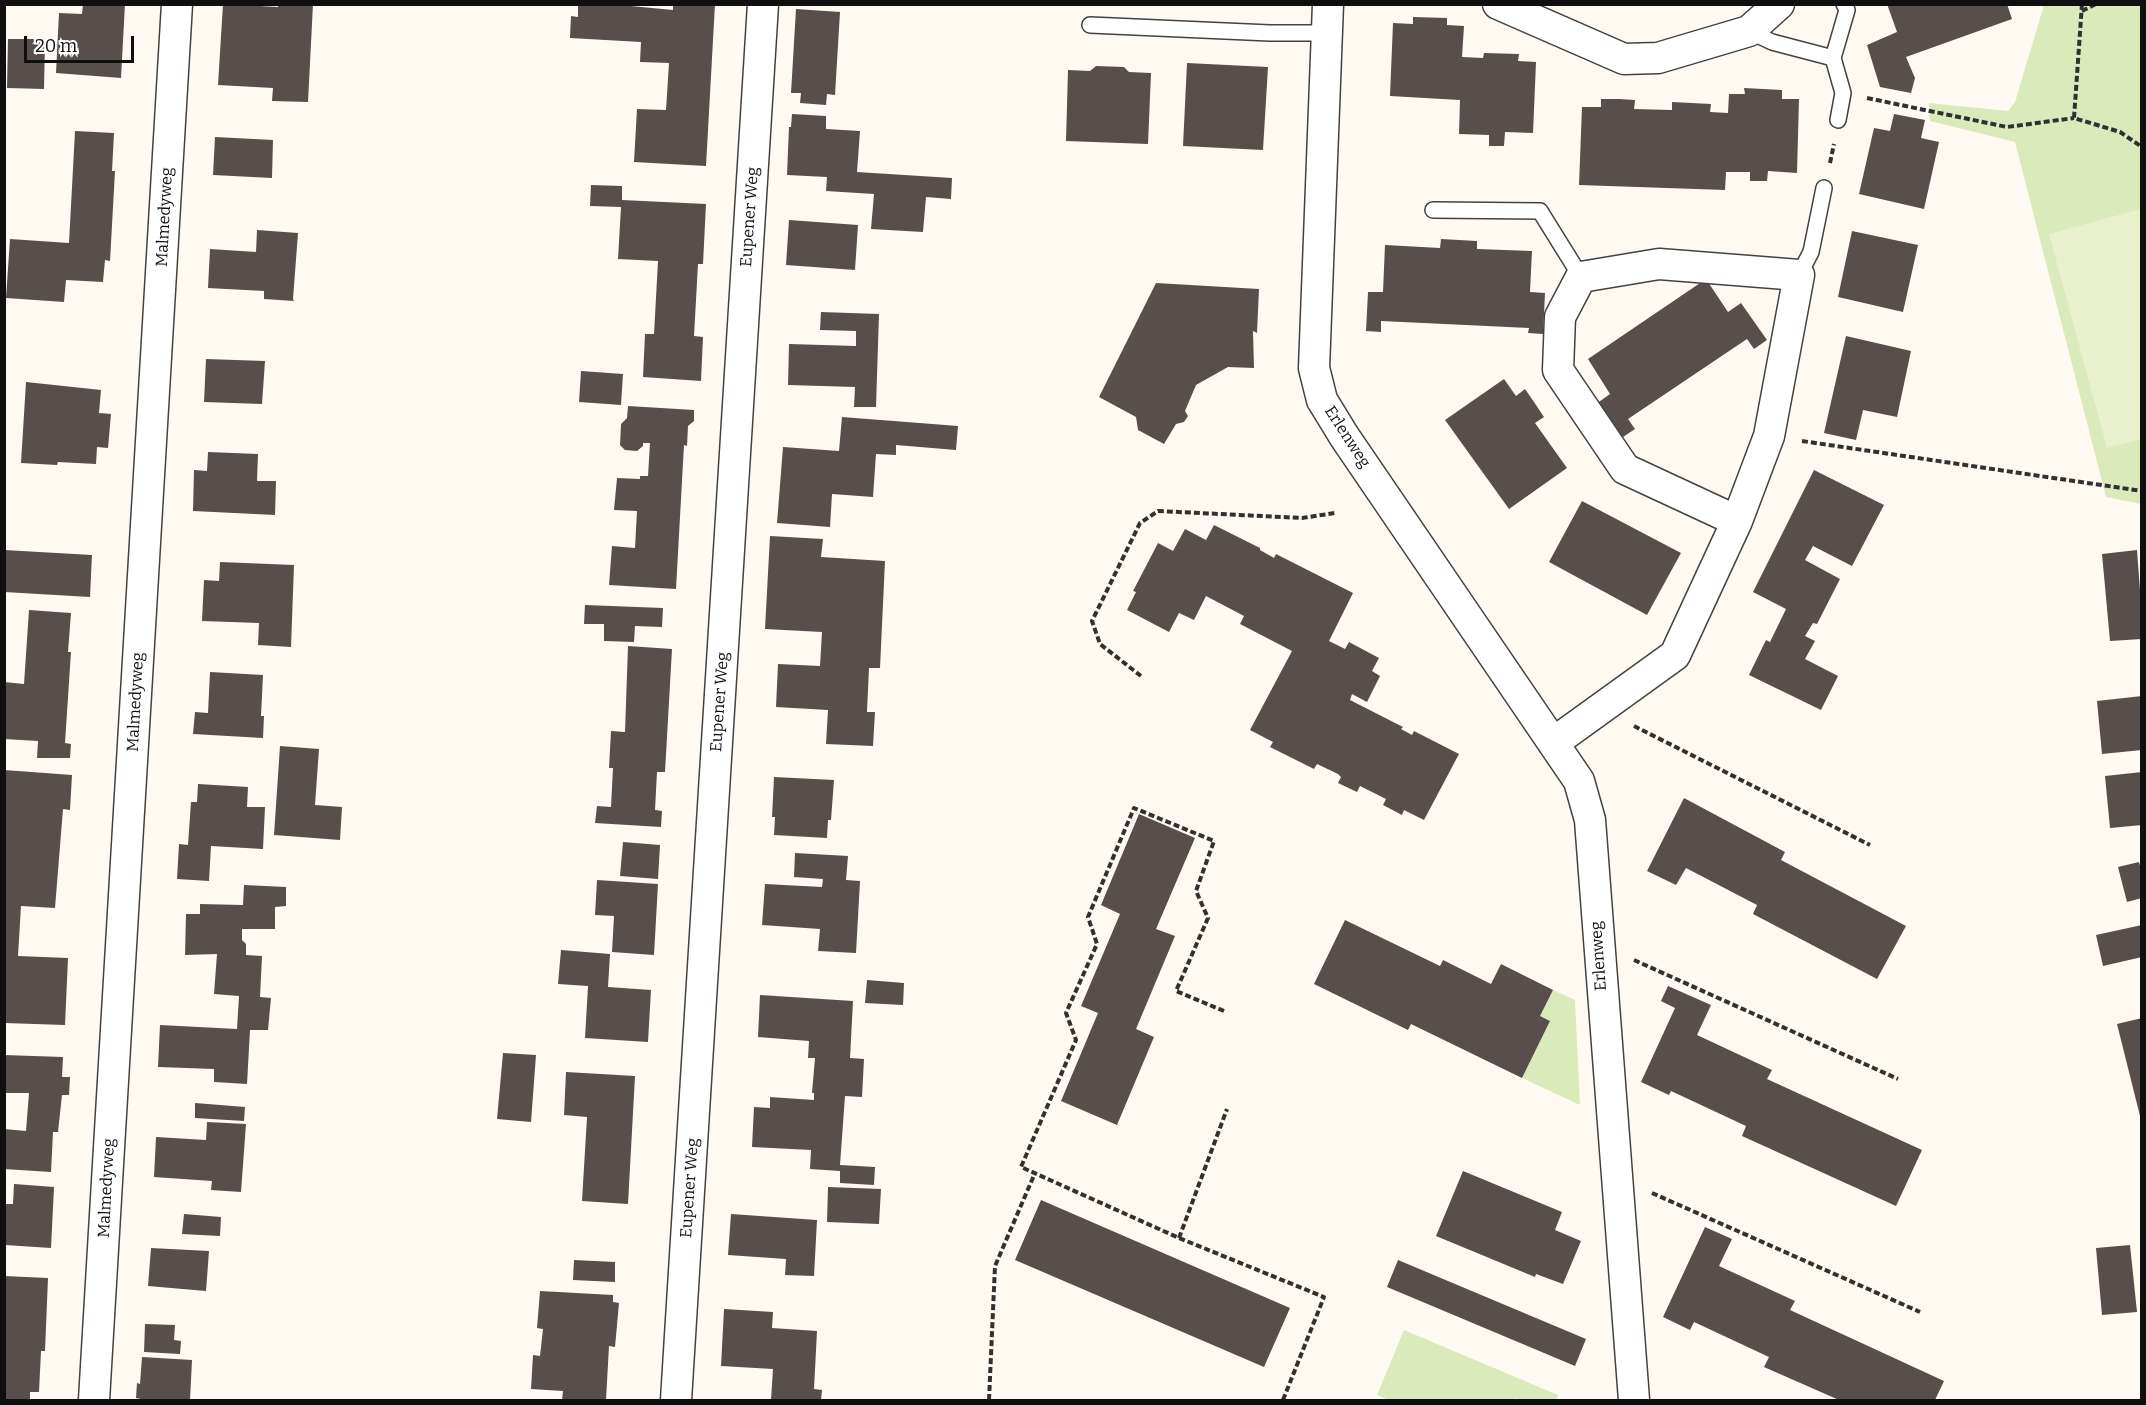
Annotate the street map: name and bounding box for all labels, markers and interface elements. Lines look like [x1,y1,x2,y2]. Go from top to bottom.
scale bar [27,24,136,62]
text: 20 m [35,35,77,57]
street label: Eupener Weg [737,166,763,268]
street label: Malmedyweg [153,167,177,267]
street label: Erlenweg [1320,402,1374,472]
street label: Eupener Weg [707,651,733,753]
street label: Malmedyweg [124,652,148,752]
street label: Erlenweg [1587,920,1611,992]
street label: Eupener Weg [677,1137,703,1239]
street label: Malmedyweg [95,1138,119,1238]

